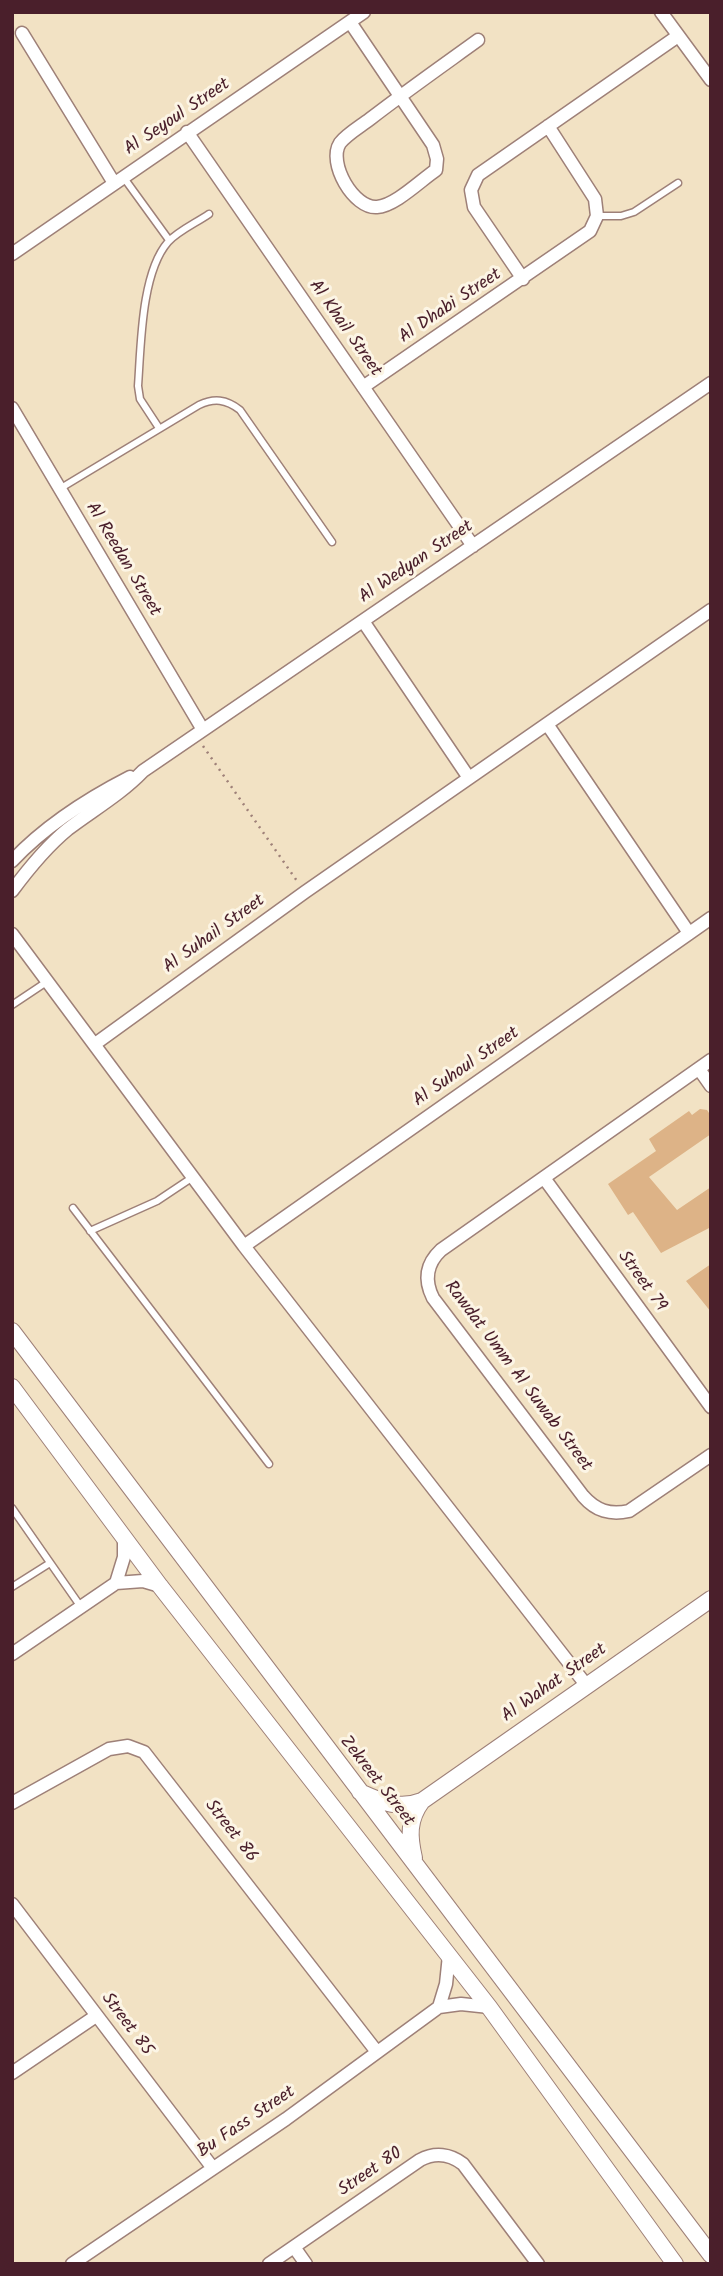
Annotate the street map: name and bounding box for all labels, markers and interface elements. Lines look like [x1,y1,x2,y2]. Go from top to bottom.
street label: Al Seyoul Street [121,75,235,161]
street label: Al Dhabi Street [396,265,506,349]
street label: Al Khail Street [303,277,385,381]
street label: Al Reedan Street [79,499,165,621]
street label: Al Wedyan Street [356,517,478,609]
street label: Al Suhail Street [160,891,270,979]
street label: Al Suhoul Street [410,1023,524,1113]
street label: Street 79 [612,1247,670,1317]
street label: Rawdat Umm Al Suwab Street [438,1277,596,1477]
street label: Al Wahat Street [498,1640,612,1728]
street label: Zekreet Street [334,1732,418,1832]
street label: Street 86 [199,1796,261,1868]
street label: Street 85 [95,1989,157,2061]
street label: Bu Fass Street [194,2082,300,2164]
street label: Street 80 [335,2144,407,2202]

